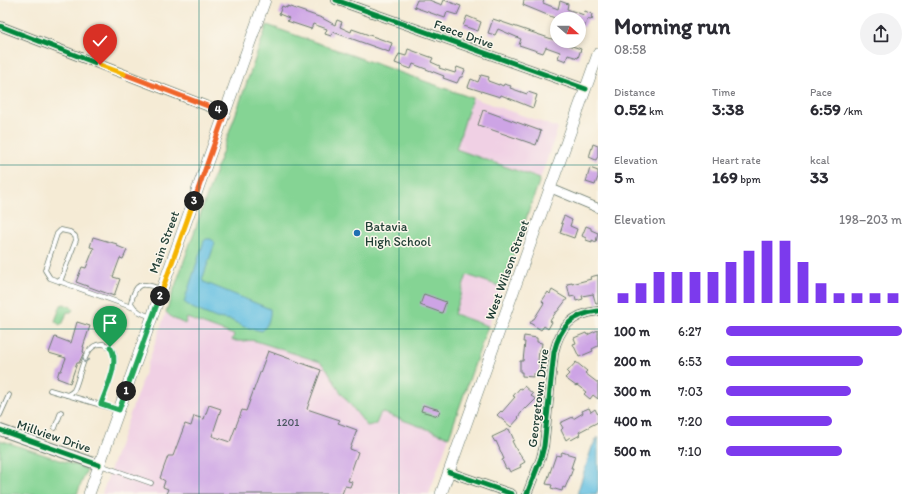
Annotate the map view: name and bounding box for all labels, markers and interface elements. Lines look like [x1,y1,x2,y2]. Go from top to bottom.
north arrow [550,12,586,48]
map controls [550,12,586,48]
text: Morning run [614,13,730,40]
button: share [860,13,902,55]
street label: Feece Drive [432,16,496,52]
pin [83,24,117,65]
icon: check [89,30,111,52]
text: 08:58 [614,42,646,57]
text: Distance [614,86,655,99]
text: Time [712,86,735,99]
text: Pace [810,86,832,99]
text: 0.52 [614,99,647,119]
text: 3:38 [712,99,744,119]
text: 6:59 [810,99,841,119]
pin: 4 [208,100,228,120]
text: 4 [215,103,221,116]
text: km [647,105,664,118]
text: /km [841,105,863,118]
text: Elevation [614,154,658,167]
text: Heart rate [712,154,761,167]
text: kcal [810,154,830,167]
text: 5 [614,167,623,187]
text: 169 [712,167,738,187]
text: 33 [810,167,829,187]
text: m [623,173,635,186]
text: bpm [738,173,761,186]
pin: 3 [184,191,204,211]
text: 3 [191,194,197,207]
street label: Main Street [146,209,182,275]
text: Elevation [614,212,666,227]
text: 198–203 m [839,212,902,227]
street label: West Wilson Street [482,218,532,322]
place label: Batavia High School [365,219,431,249]
marker: Batavia High School [352,228,362,238]
pin: 2 [150,286,170,306]
text: 2 [157,289,163,302]
pin [93,306,127,347]
icon: arrive [99,312,121,334]
text: 100 m [614,324,650,339]
text: 6:27 [678,324,701,339]
street label: Georgetown Drive [524,348,552,448]
text: 200 m [614,354,651,369]
text: 6:53 [678,354,702,369]
one-way arrow [81,356,89,363]
pin: 1 [116,381,136,401]
text: 1 [123,384,129,397]
text: 300 m [614,384,651,399]
text: 7:03 [678,384,703,399]
text: 400 m [614,414,652,429]
text: 7:20 [678,414,702,429]
street label: Millview Drive [15,416,93,456]
house number: 1201 [277,416,299,429]
text: 500 m [614,444,651,459]
text: 7:10 [678,444,702,459]

